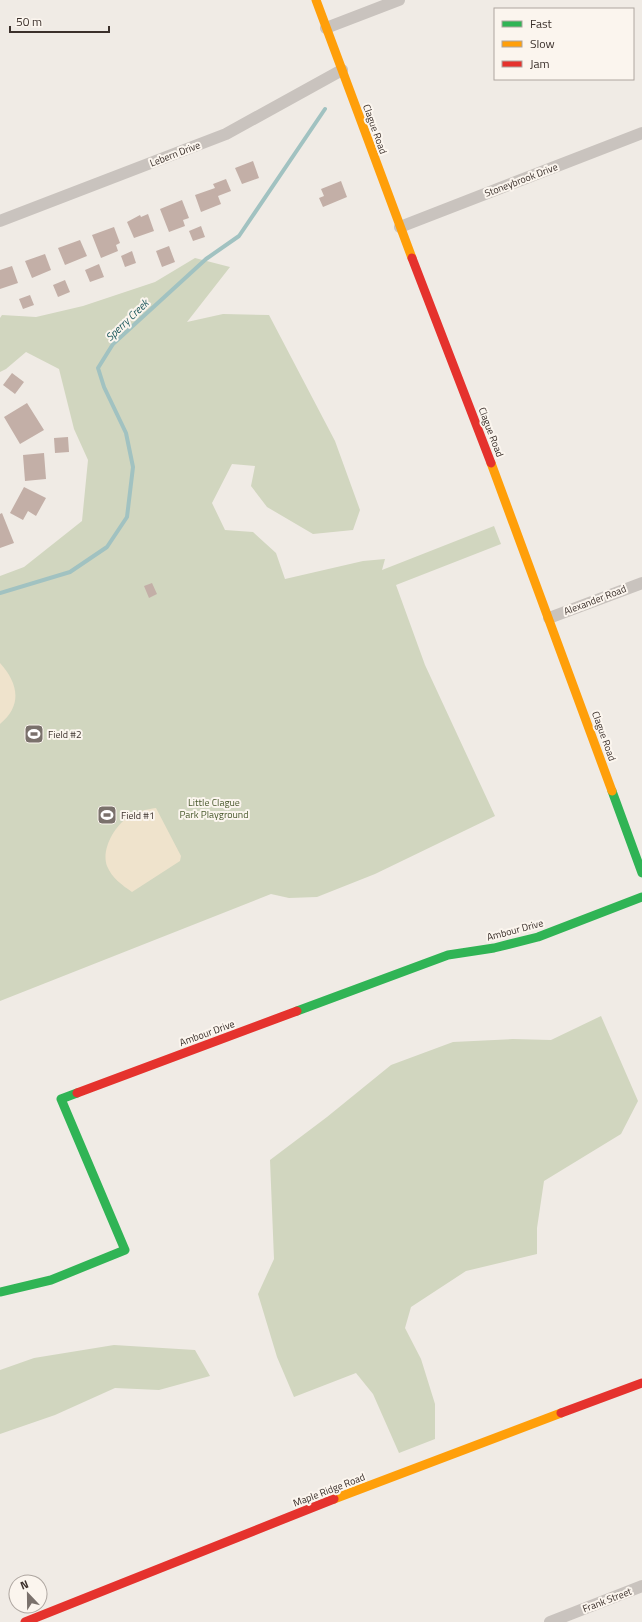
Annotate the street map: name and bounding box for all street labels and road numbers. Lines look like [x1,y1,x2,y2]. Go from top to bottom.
street label: Clague Road [359,102,391,156]
street label: Lebern Drive [148,138,202,170]
street label: Stoneybrook Drive [482,159,560,201]
street label: Clague Road [475,405,507,459]
street label: Alexander Road [562,581,628,619]
street label: Clague Road [588,709,620,763]
street label: Ambour Drive [485,915,545,945]
street label: Ambour Drive [177,1016,237,1050]
street label: Maple Ridge Road [291,1469,367,1511]
street label: Frank Street [580,1584,634,1616]

